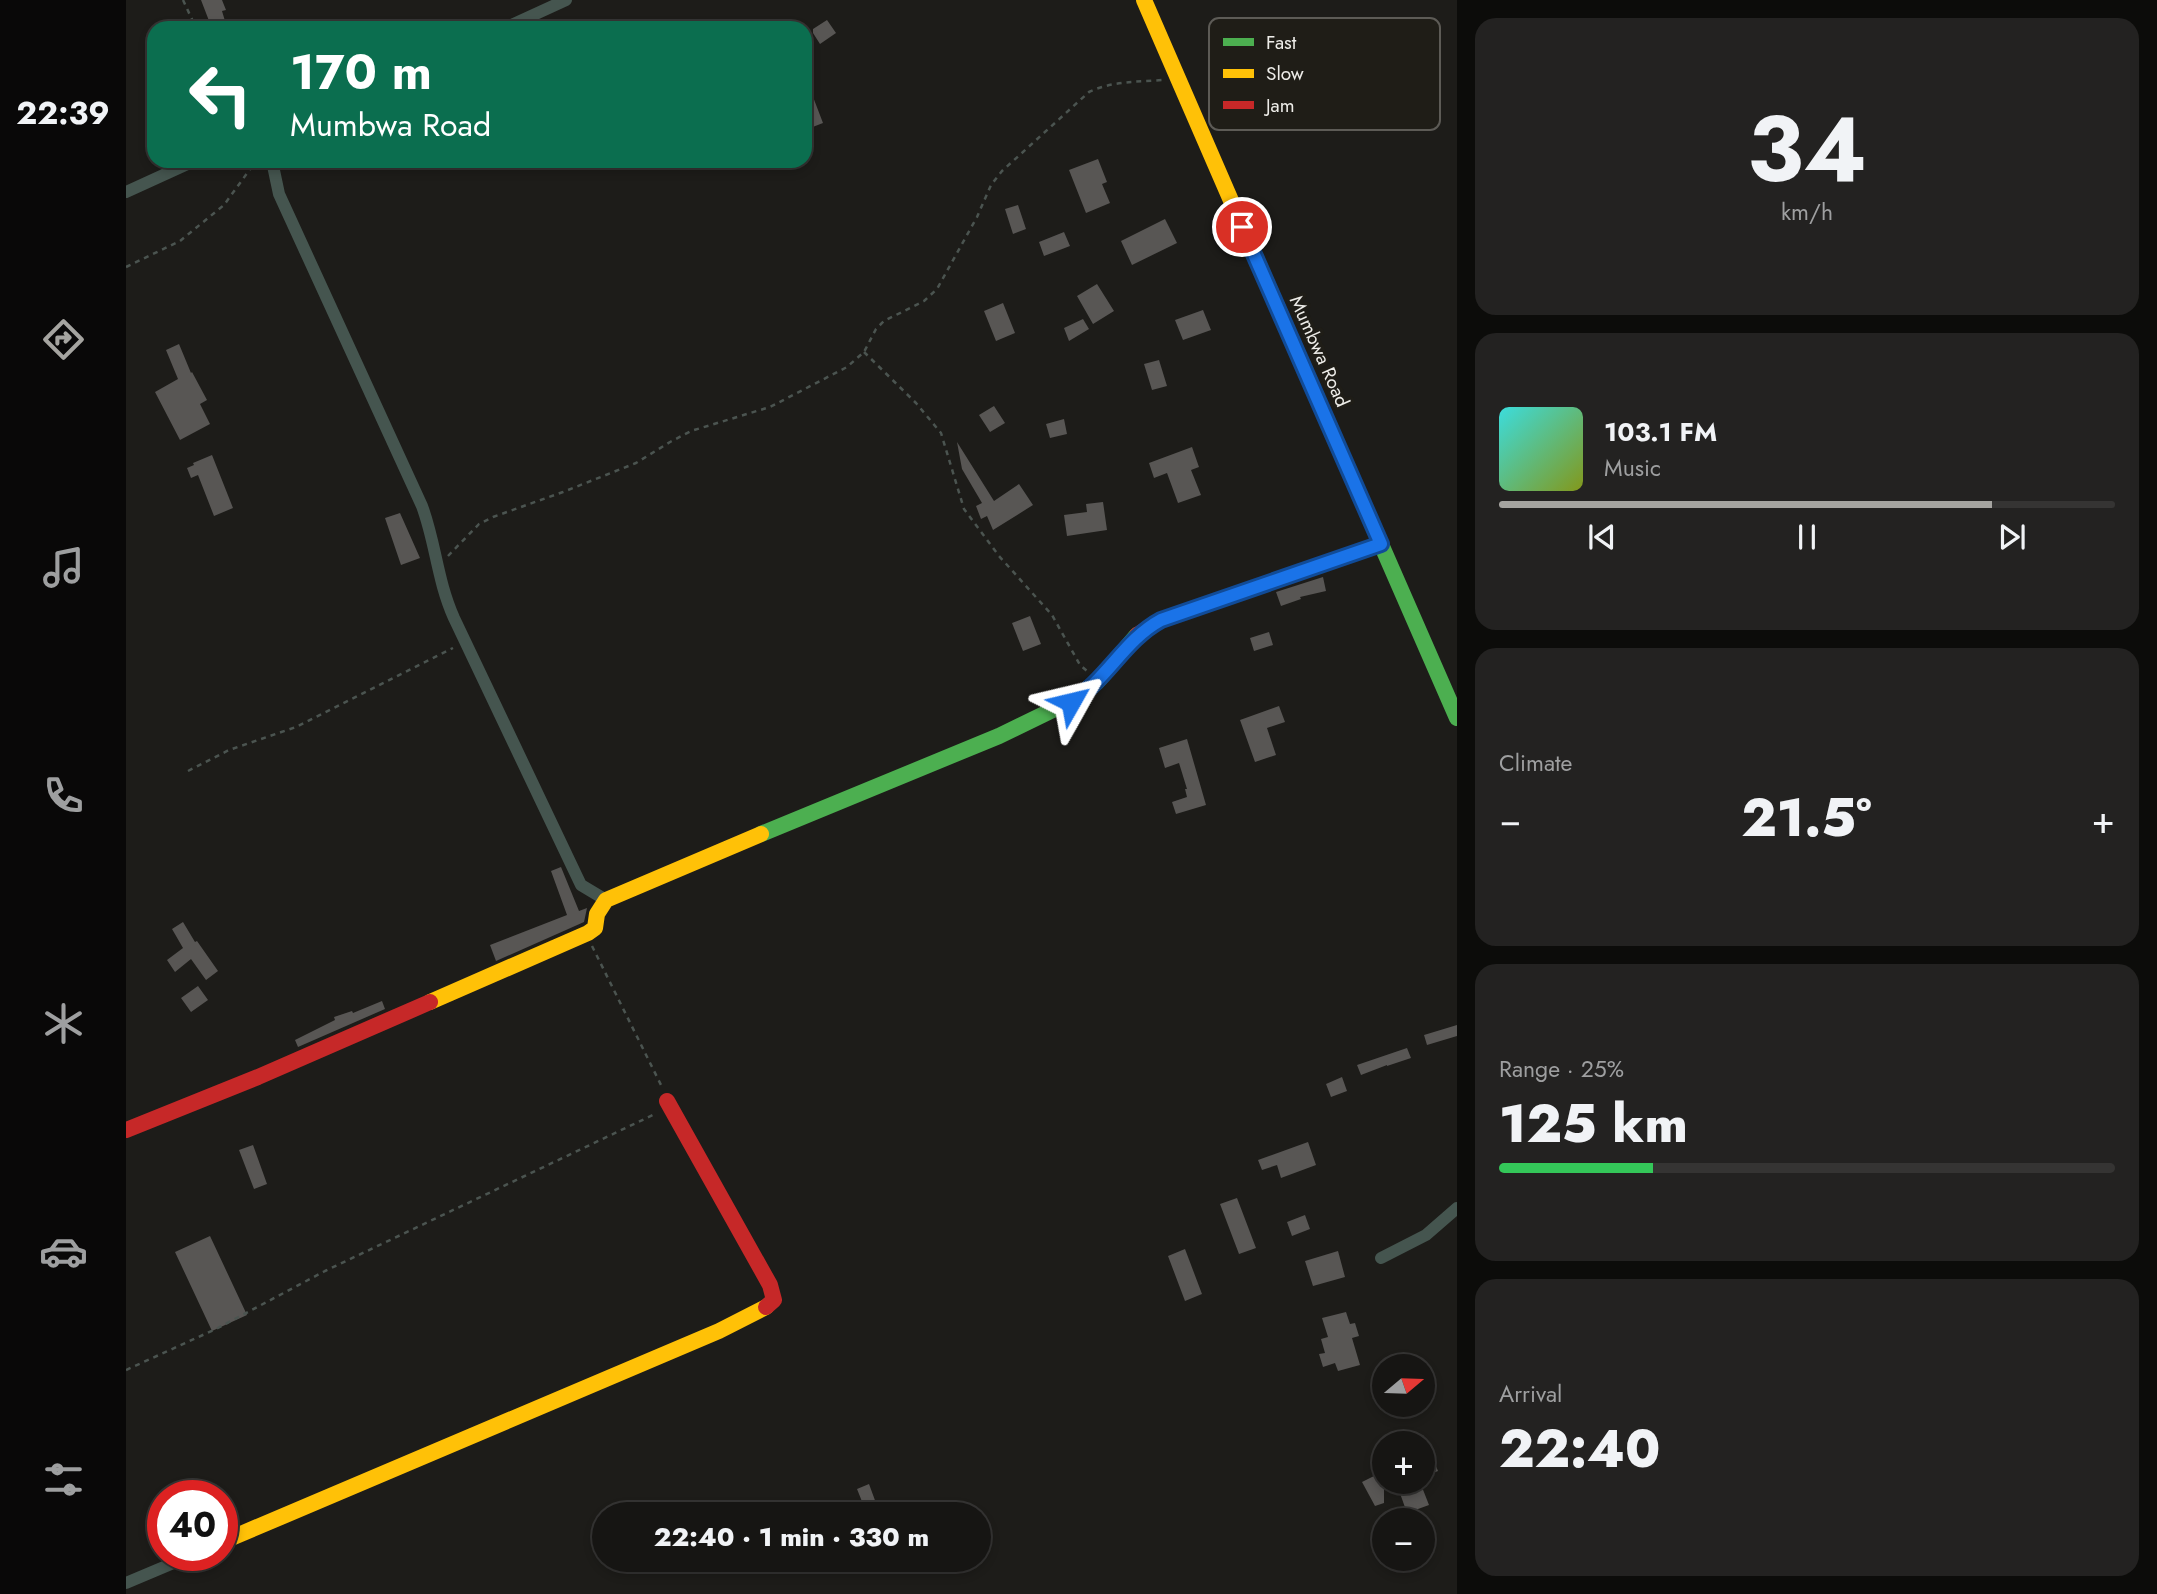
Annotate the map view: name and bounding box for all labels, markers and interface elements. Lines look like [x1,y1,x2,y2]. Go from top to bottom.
legend [1209,18,1440,130]
text: Fast [1266,29,1297,56]
text: 170 m [290,37,432,107]
icon: left [175,49,266,140]
text: Slow [1266,60,1304,87]
text: 34 [1747,84,1867,215]
text: 22:39 [16,90,110,136]
text: Jam [1263,92,1295,119]
text: Mumbwa Road [290,102,491,148]
text: km/h [1781,195,1833,229]
pin [1212,197,1272,257]
icon: arrive [1223,208,1261,246]
street label: Mumbwa Road [1283,291,1356,411]
icon: directions [39,315,88,364]
text: 103.1 FM [1604,413,1717,451]
text: Music [1604,451,1661,485]
icon: previous [1583,518,1621,556]
icon: pause [1788,518,1826,556]
icon: next [1993,518,2031,556]
icon: music [39,543,88,592]
position arrow [1034,665,1108,739]
text: Climate [1499,746,1572,780]
icon: phone [39,771,88,820]
text: 21.5° [1741,780,1872,856]
text: − [1499,792,1521,847]
text: + [2092,792,2115,847]
icon: climate [39,999,88,1048]
text: Range · 25% [1499,1052,1624,1086]
text: 125 km [1499,1086,1688,1162]
icon: car [39,1227,88,1276]
north arrow [1372,1354,1435,1418]
map controls [1372,1354,1435,1571]
text: Arrival [1499,1377,1562,1411]
text: 22:40 [1499,1411,1661,1487]
button: + [1372,1431,1435,1494]
icon: filters [39,1455,88,1504]
speed limit sign: 40 [147,1480,238,1571]
button: − [1372,1508,1435,1571]
text: 22:40 · 1 min · 330 m [654,1518,929,1556]

